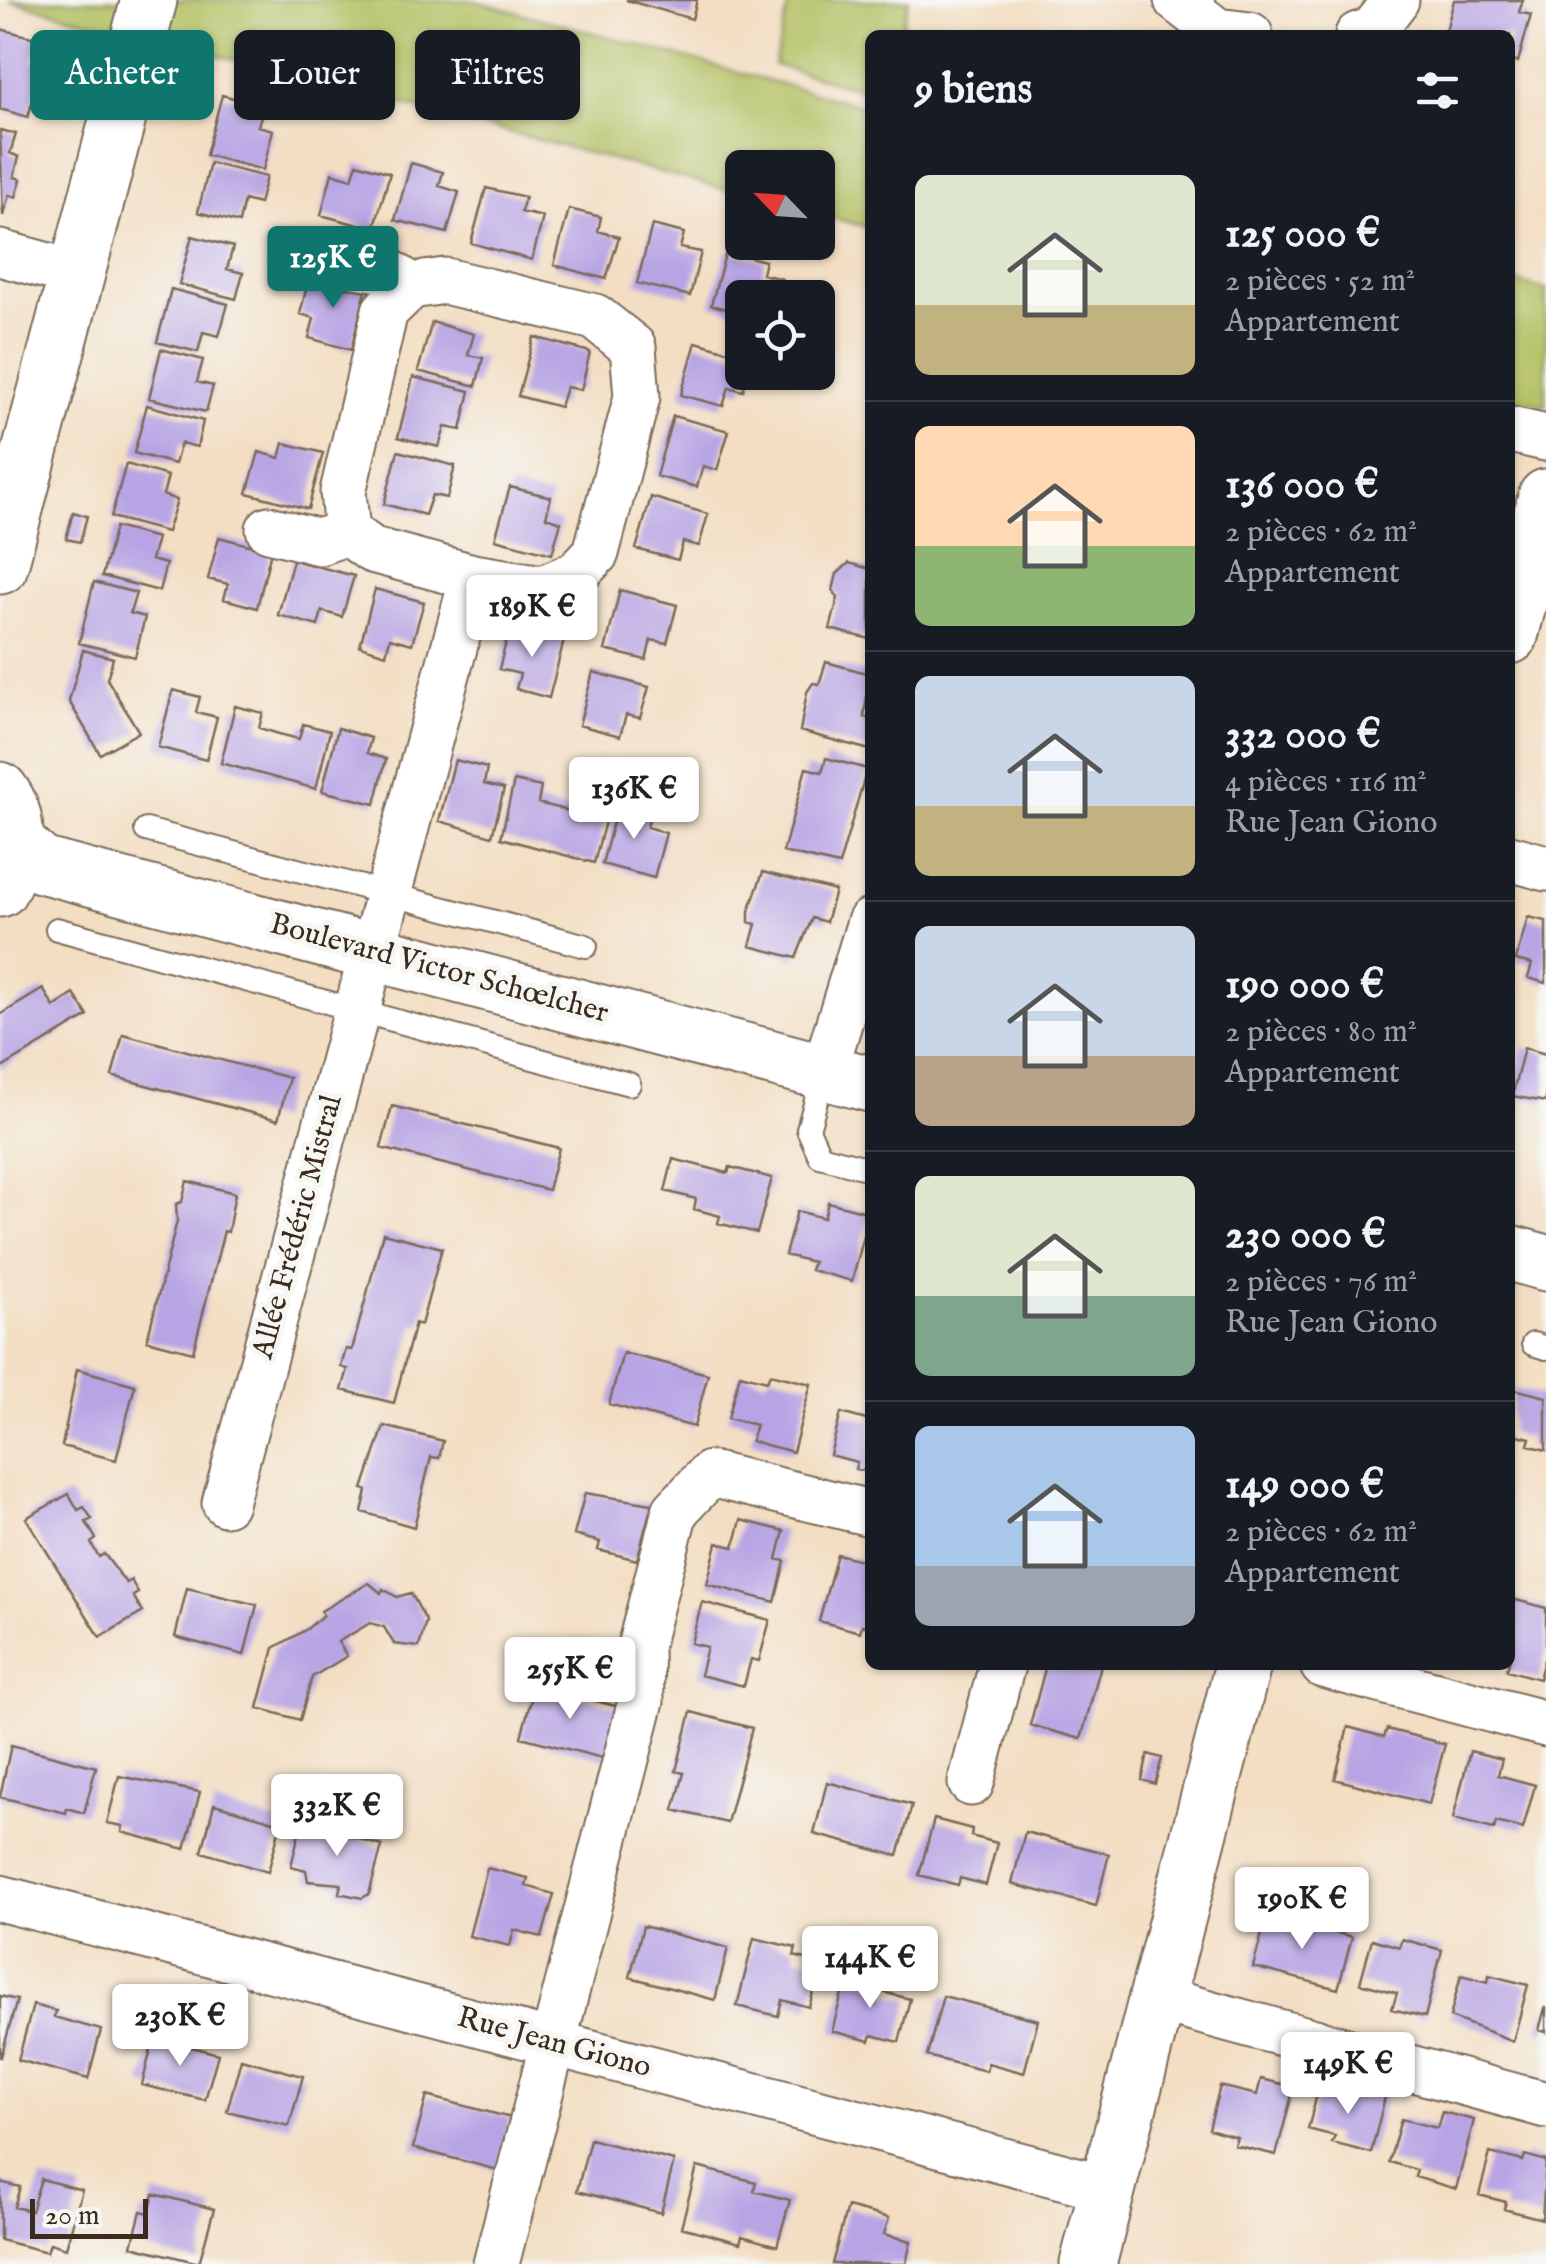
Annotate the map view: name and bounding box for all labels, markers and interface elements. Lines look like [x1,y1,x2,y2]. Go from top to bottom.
chip: Acheter [30,30,214,120]
chip: Louer [234,30,395,120]
chip: Filtres [415,30,580,120]
icon: filters [1410,63,1465,118]
text: 9 biens [915,64,1032,117]
north arrow [725,150,835,260]
map controls [725,150,835,390]
text: 125 000 € [1225,208,1380,261]
icon: home [995,215,1115,335]
pin: 125K € [252,226,414,311]
text: 125K € [289,238,377,279]
text: 2 pièces · 52 m² [1225,261,1415,302]
button: locate [725,280,835,390]
text: Appartement [1225,302,1400,343]
text: 136 000 € [1225,459,1379,512]
icon: home [995,466,1115,586]
text: 2 pièces · 62 m² [1225,512,1417,553]
text: Appartement [1225,553,1400,594]
pin: 189K € [451,575,613,660]
text: 189K € [488,587,576,628]
text: 332 000 € [1225,709,1381,762]
icon: home [995,716,1115,836]
pin: 136K € [553,757,715,842]
text: 4 pièces · 116 m² [1225,762,1427,803]
text: 136K € [591,769,677,810]
text: Rue Jean Giono [1225,803,1438,844]
street label: Boulevard Victor Schœlcher [266,905,612,1033]
text: 190 000 € [1225,959,1384,1012]
icon: home [995,966,1115,1086]
text: 2 pièces · 80 m² [1225,1012,1417,1053]
text: Appartement [1225,1053,1400,1094]
street label: Allée Frédéric Mistral [244,1090,352,1364]
text: 230 000 € [1225,1209,1386,1262]
icon: home [995,1216,1115,1336]
text: 2 pièces · 76 m² [1225,1262,1417,1303]
text: Rue Jean Giono [1225,1303,1438,1344]
text: 149 000 € [1225,1459,1384,1512]
icon: home [995,1466,1115,1586]
text: 2 pièces · 62 m² [1225,1512,1417,1553]
text: Appartement [1225,1553,1400,1594]
pin: 255K € [489,1637,651,1722]
text: 255K € [527,1649,613,1690]
pin: 332K € [256,1774,418,1859]
text: 332K € [293,1786,381,1827]
pin: 190K € [1221,1867,1383,1952]
text: 190K € [1257,1879,1347,1920]
pin: 144K € [789,1926,951,2011]
text: 144K € [824,1938,916,1979]
pin: 230K € [99,1984,261,2069]
text: 230K € [134,1996,226,2037]
street label: Rue Jean Giono [453,1999,655,2087]
pin: 149K € [1267,2032,1429,2117]
text: 149K € [1303,2044,1393,2085]
scale bar [30,2194,148,2238]
text: 20 m [45,2199,100,2234]

